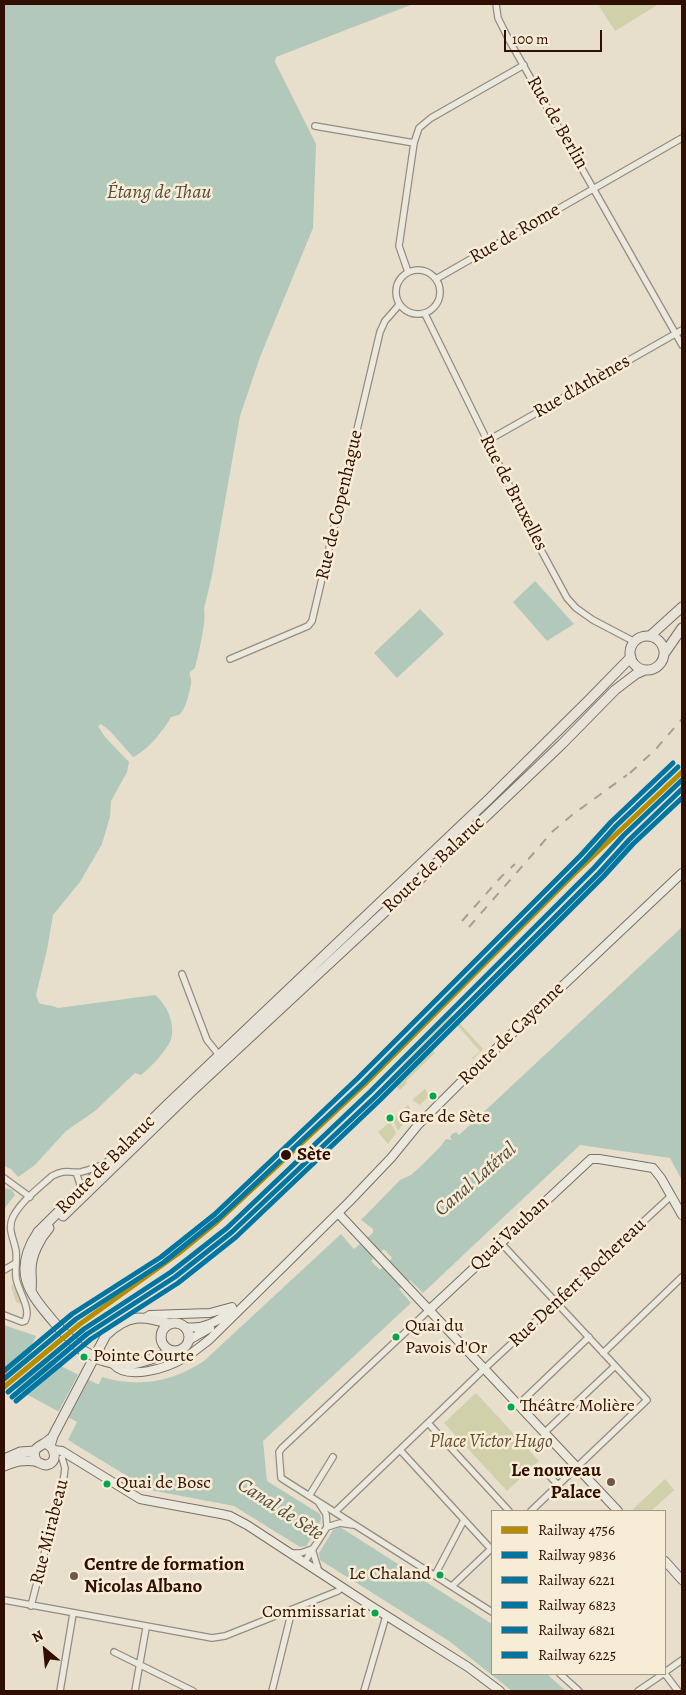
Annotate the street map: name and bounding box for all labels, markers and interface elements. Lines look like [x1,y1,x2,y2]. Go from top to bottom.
scale bar [506,20,604,52]
text: 100 m [512,29,549,49]
street label: Rue de Berlin [521,73,593,173]
water label: Étang de Thau [107,181,211,205]
street label: Rue de Rome [466,199,564,269]
street label: Rue d'Athènes [530,350,634,424]
street label: Rue de Copenhague [312,428,368,582]
street label: Rue de Bruxelles [474,431,552,555]
street label: Route de Balaruc [378,812,490,918]
street label: Route de Cayenne [454,978,570,1090]
unlabelled marker [428,1091,438,1101]
place label: Gare de Sète [399,1107,490,1129]
street label: Route de Balaruc [52,1111,160,1219]
marker: Gare de Sète [385,1113,395,1123]
water label: Canal Latéral [430,1138,522,1222]
place label: Sète [297,1144,331,1166]
marker: Sète [279,1148,293,1162]
street label: Quai Vauban [466,1192,554,1276]
street label: Rue Denfert Rochereau [505,1213,651,1353]
place label: Quai du Pavois d'Or [405,1316,487,1358]
marker: Quai du Pavois d'Or [391,1332,401,1342]
place label: Pointe Courte [93,1346,194,1368]
marker: Pointe Courte [79,1352,89,1362]
place label: Théâtre Molière [520,1396,635,1418]
marker: Théâtre Molière [506,1402,516,1412]
park label: Place Victor Hugo [429,1431,553,1453]
place label: Le nouveau Palace [511,1460,601,1504]
place label: Quai de Bosc [116,1473,211,1495]
water label: Canal de Sète [232,1473,328,1547]
marker: Le nouveau Palace [605,1476,617,1488]
street label: Rue Mirabeau [26,1477,74,1587]
marker: Quai de Bosc [102,1479,112,1489]
legend [491,1510,666,1675]
text: Railway 4756 [538,1520,615,1540]
text: Railway 9836 [538,1545,616,1565]
place label: Centre de formation Nicolas Albano [84,1554,245,1598]
place label: Le Chaland [349,1564,431,1586]
marker: Centre de formation Nicolas Albano [68,1570,80,1582]
marker: Le Chaland [435,1570,445,1580]
text: Railway 6221 [538,1570,615,1590]
text: Railway 6823 [538,1595,616,1615]
place label: Commissariat [262,1602,366,1624]
marker: Commissariat [370,1608,380,1618]
text: Railway 6821 [538,1620,615,1640]
north arrow [20,1625,70,1675]
text: N [29,1626,47,1647]
text: Railway 6225 [538,1645,616,1665]

